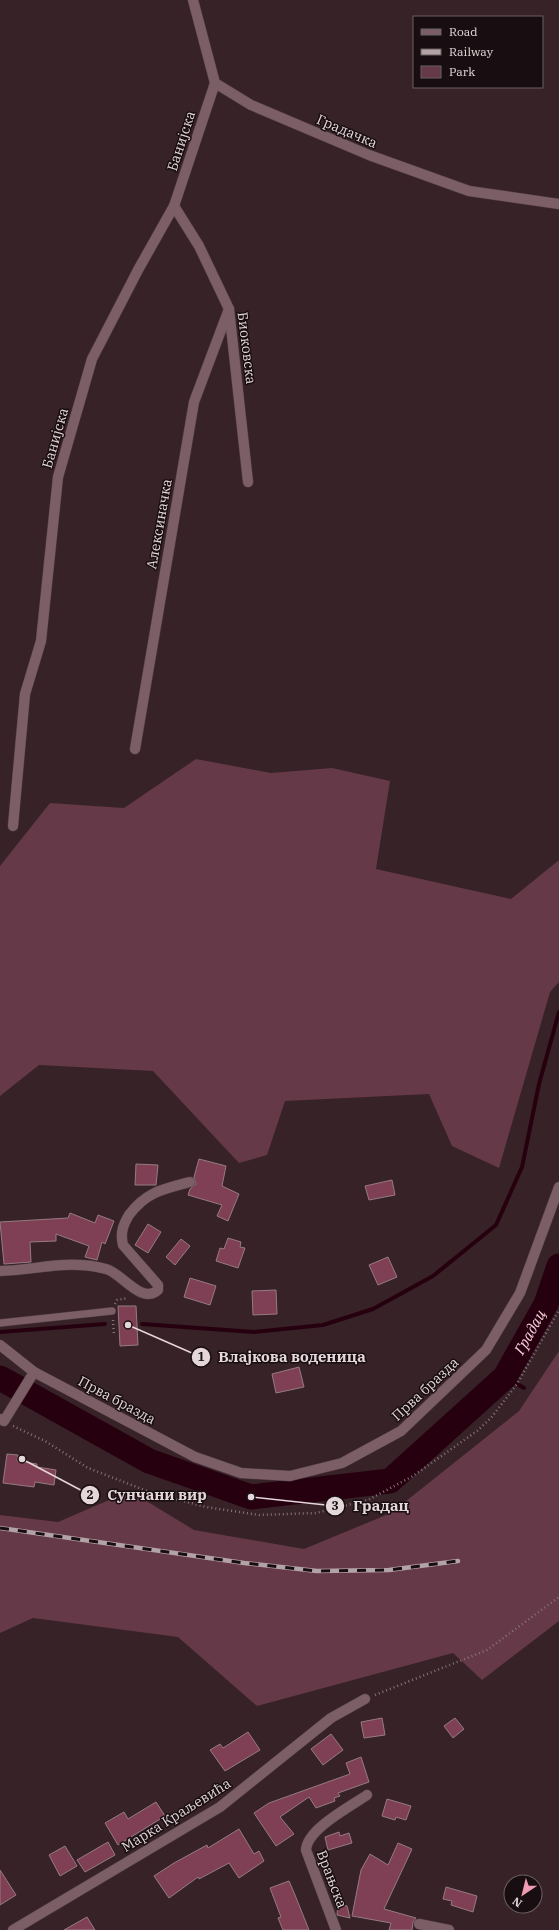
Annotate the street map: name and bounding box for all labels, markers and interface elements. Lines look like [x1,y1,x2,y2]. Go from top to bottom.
legend [413,16,543,88]
text: Road [449,24,478,39]
text: Railway [449,44,494,59]
text: Park [449,64,475,79]
street label: Банијска [163,108,199,173]
street label: Градачка [314,110,380,152]
street label: Биоковска [234,311,260,385]
street label: Банијска [38,405,72,470]
street label: Алексиначка [142,477,176,570]
water label: Градац [509,1306,550,1359]
callout: Влајкова воденица [191,1343,374,1370]
text: Влајкова воденица [218,1347,366,1366]
text: 1 [197,1349,205,1364]
street label: Прва бразда [388,1353,463,1425]
street label: Прва бразда [75,1372,159,1428]
callout: Сунчани вир [80,1481,215,1508]
text: Сунчани вир [107,1485,207,1504]
text: 2 [86,1487,94,1502]
callout: Градац [325,1493,417,1520]
text: Градац [353,1496,410,1515]
text: 3 [331,1498,339,1513]
street label: Марка Краљевића [118,1774,234,1856]
street label: Врањска [313,1847,351,1911]
north arrow [503,1874,543,1914]
text: N [509,1894,525,1910]

